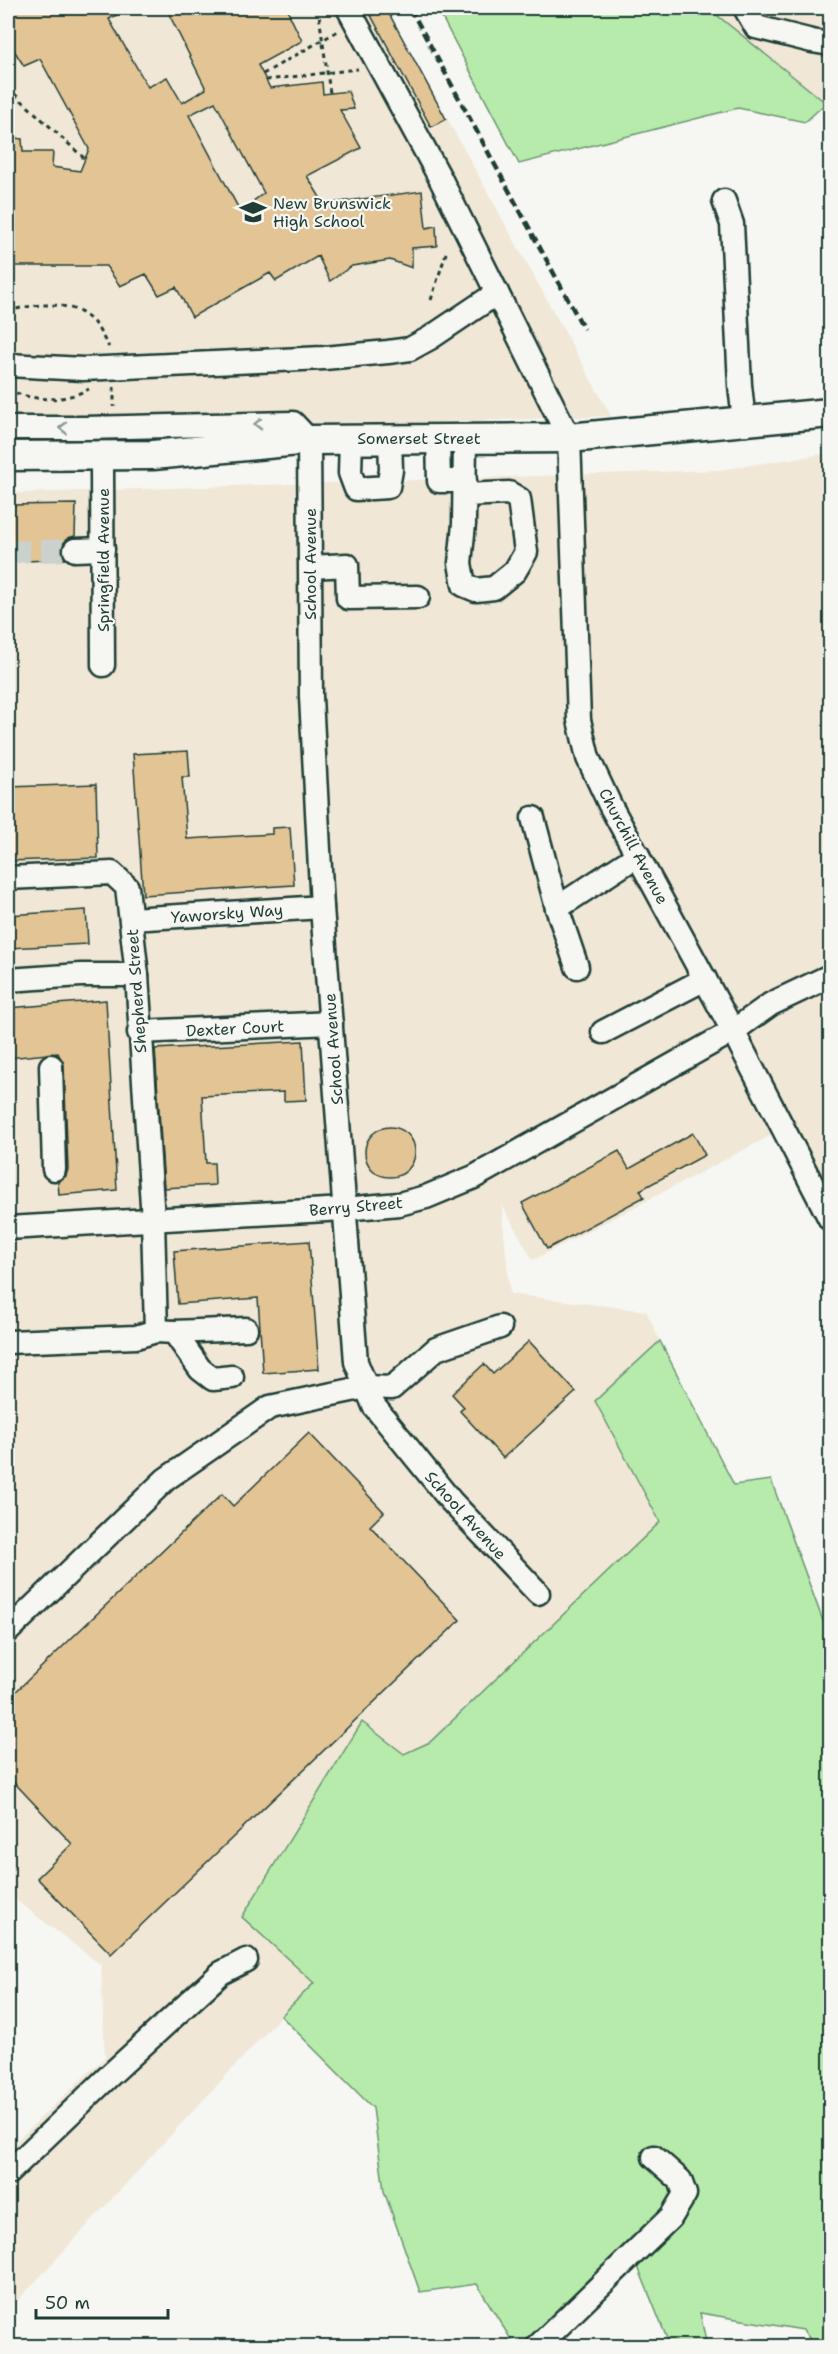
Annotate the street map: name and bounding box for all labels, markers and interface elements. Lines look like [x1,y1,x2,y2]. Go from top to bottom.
place label: New Brunswick High School [273,193,391,232]
school or university icon: New Brunswick High School [238,197,268,227]
one-way arrow [254,418,263,430]
one-way arrow [59,422,68,434]
street label: Somerset Street [357,428,481,449]
street label: Springfield Avenue [93,488,114,632]
street label: School Avenue [300,508,321,620]
street label: Churchill Avenue [594,785,673,908]
street label: Yaworsky Way [170,899,284,928]
street label: Shepherd Street [122,928,151,1054]
street label: School Avenue [319,992,348,1106]
street label: Dexter Court [185,1015,285,1042]
street label: Berry Street [308,1192,404,1221]
street label: School Avenue [420,1467,511,1564]
scale bar [36,2282,168,2320]
text: 50 m [45,2291,90,2315]

